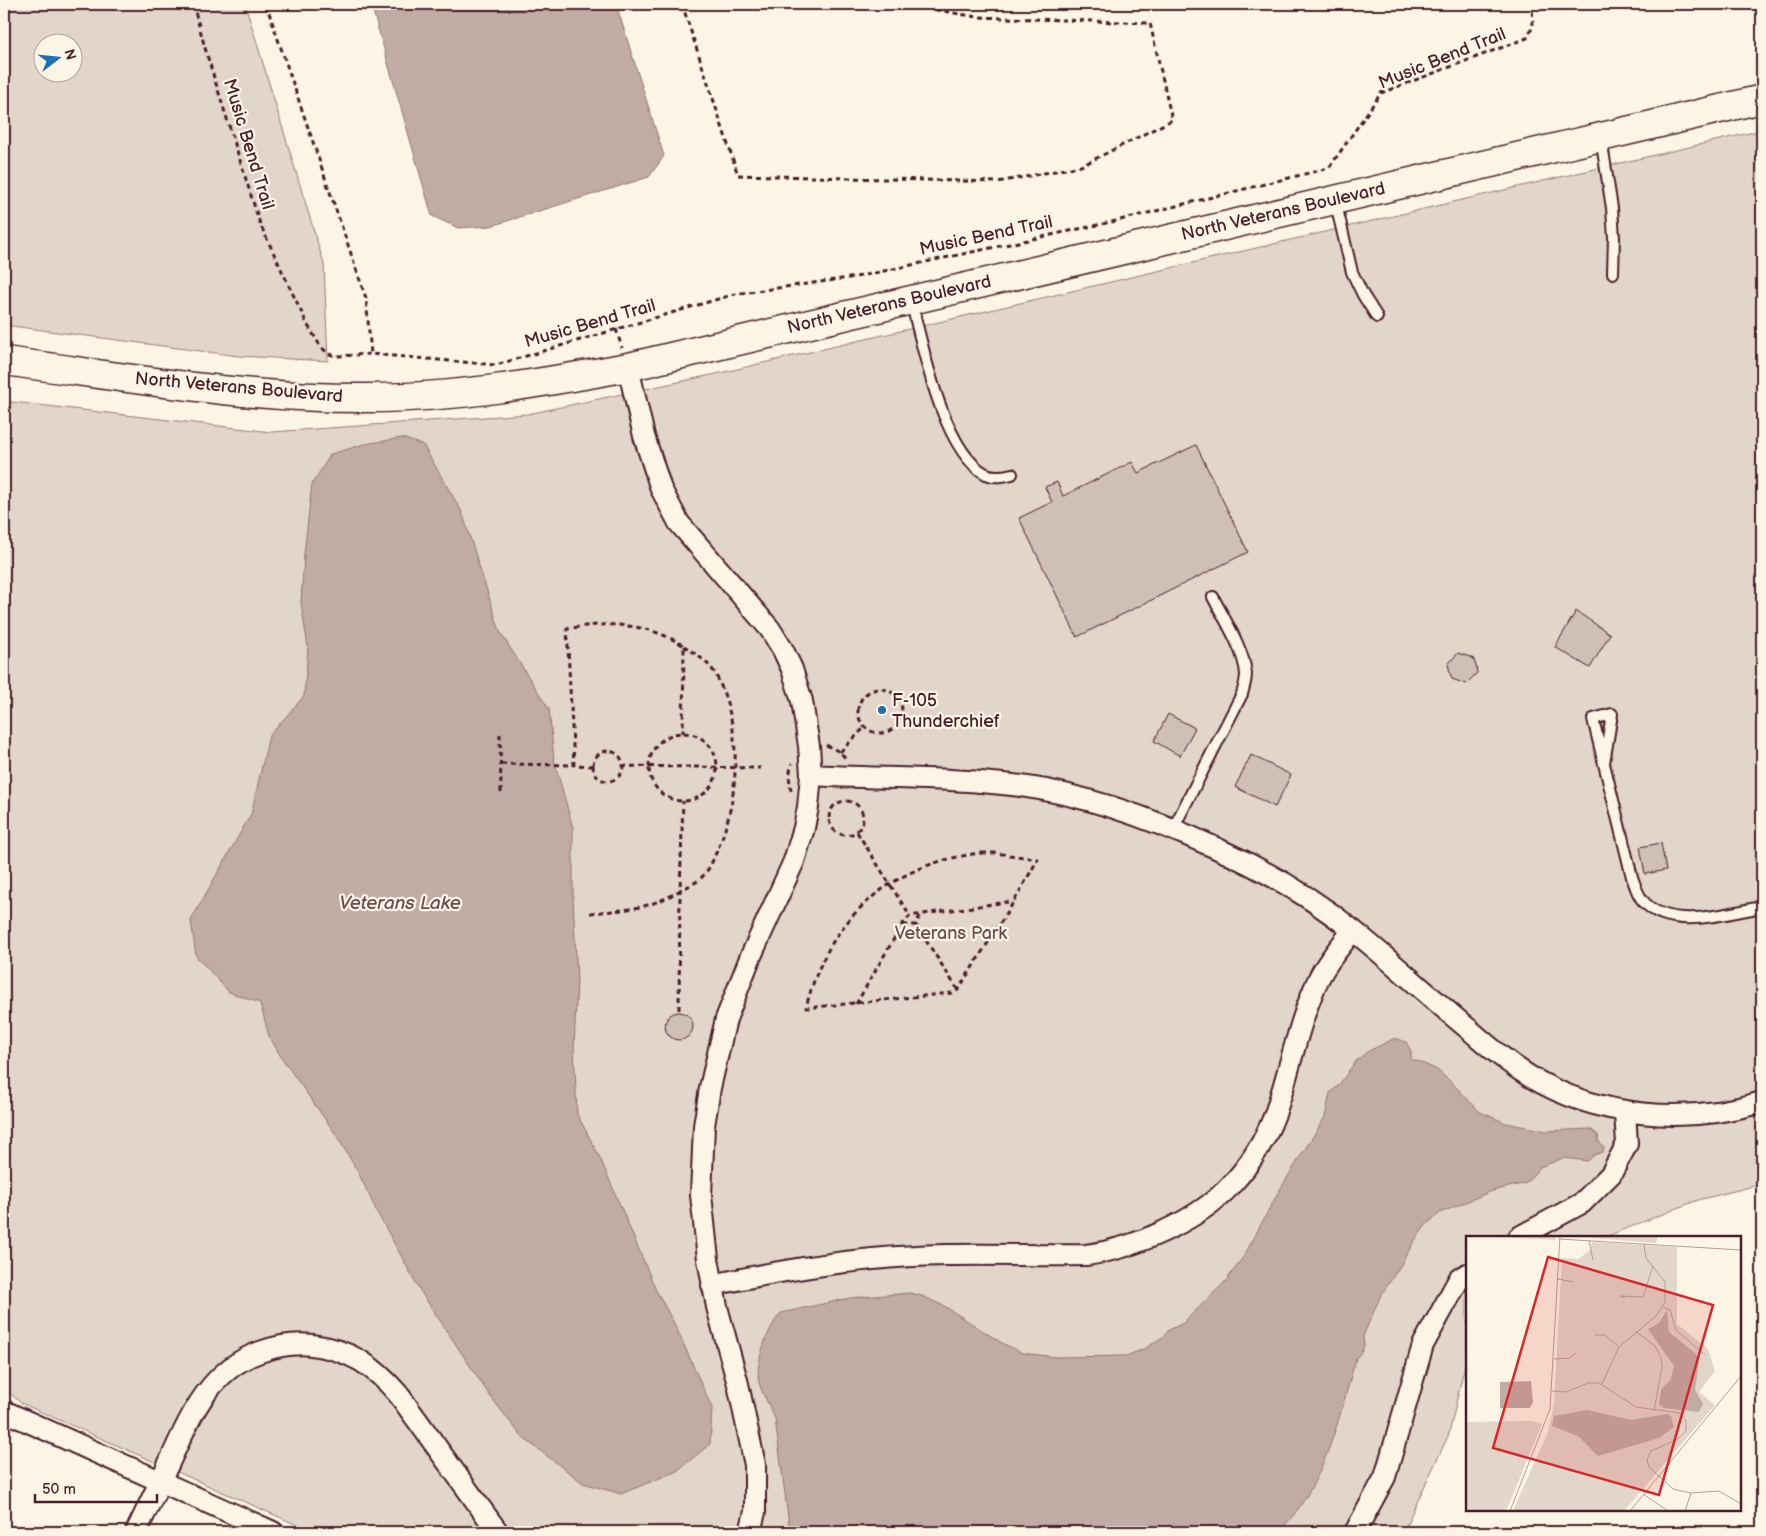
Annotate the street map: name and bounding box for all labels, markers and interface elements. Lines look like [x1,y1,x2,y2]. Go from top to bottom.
street label: Music Bend Trail [1375,23,1509,94]
north arrow [32,32,82,82]
text: N [60,47,80,62]
street label: Music Bend Trail [219,76,278,212]
street label: North Veterans Boulevard [1179,178,1387,245]
street label: Music Bend Trail [918,211,1055,260]
street label: North Veterans Boulevard [785,271,993,338]
street label: Music Bend Trail [522,295,658,352]
street label: North Veterans Boulevard [134,368,344,407]
place label: F-105 Thunderchief [892,690,1000,732]
marker: F-105 Thunderchief [876,704,888,716]
water label: Veterans Lake [339,892,461,915]
park label: Veterans Park [895,923,1007,944]
inset map [1466,1236,1741,1511]
scale bar [35,1471,158,1503]
text: 50 m [42,1480,76,1499]

